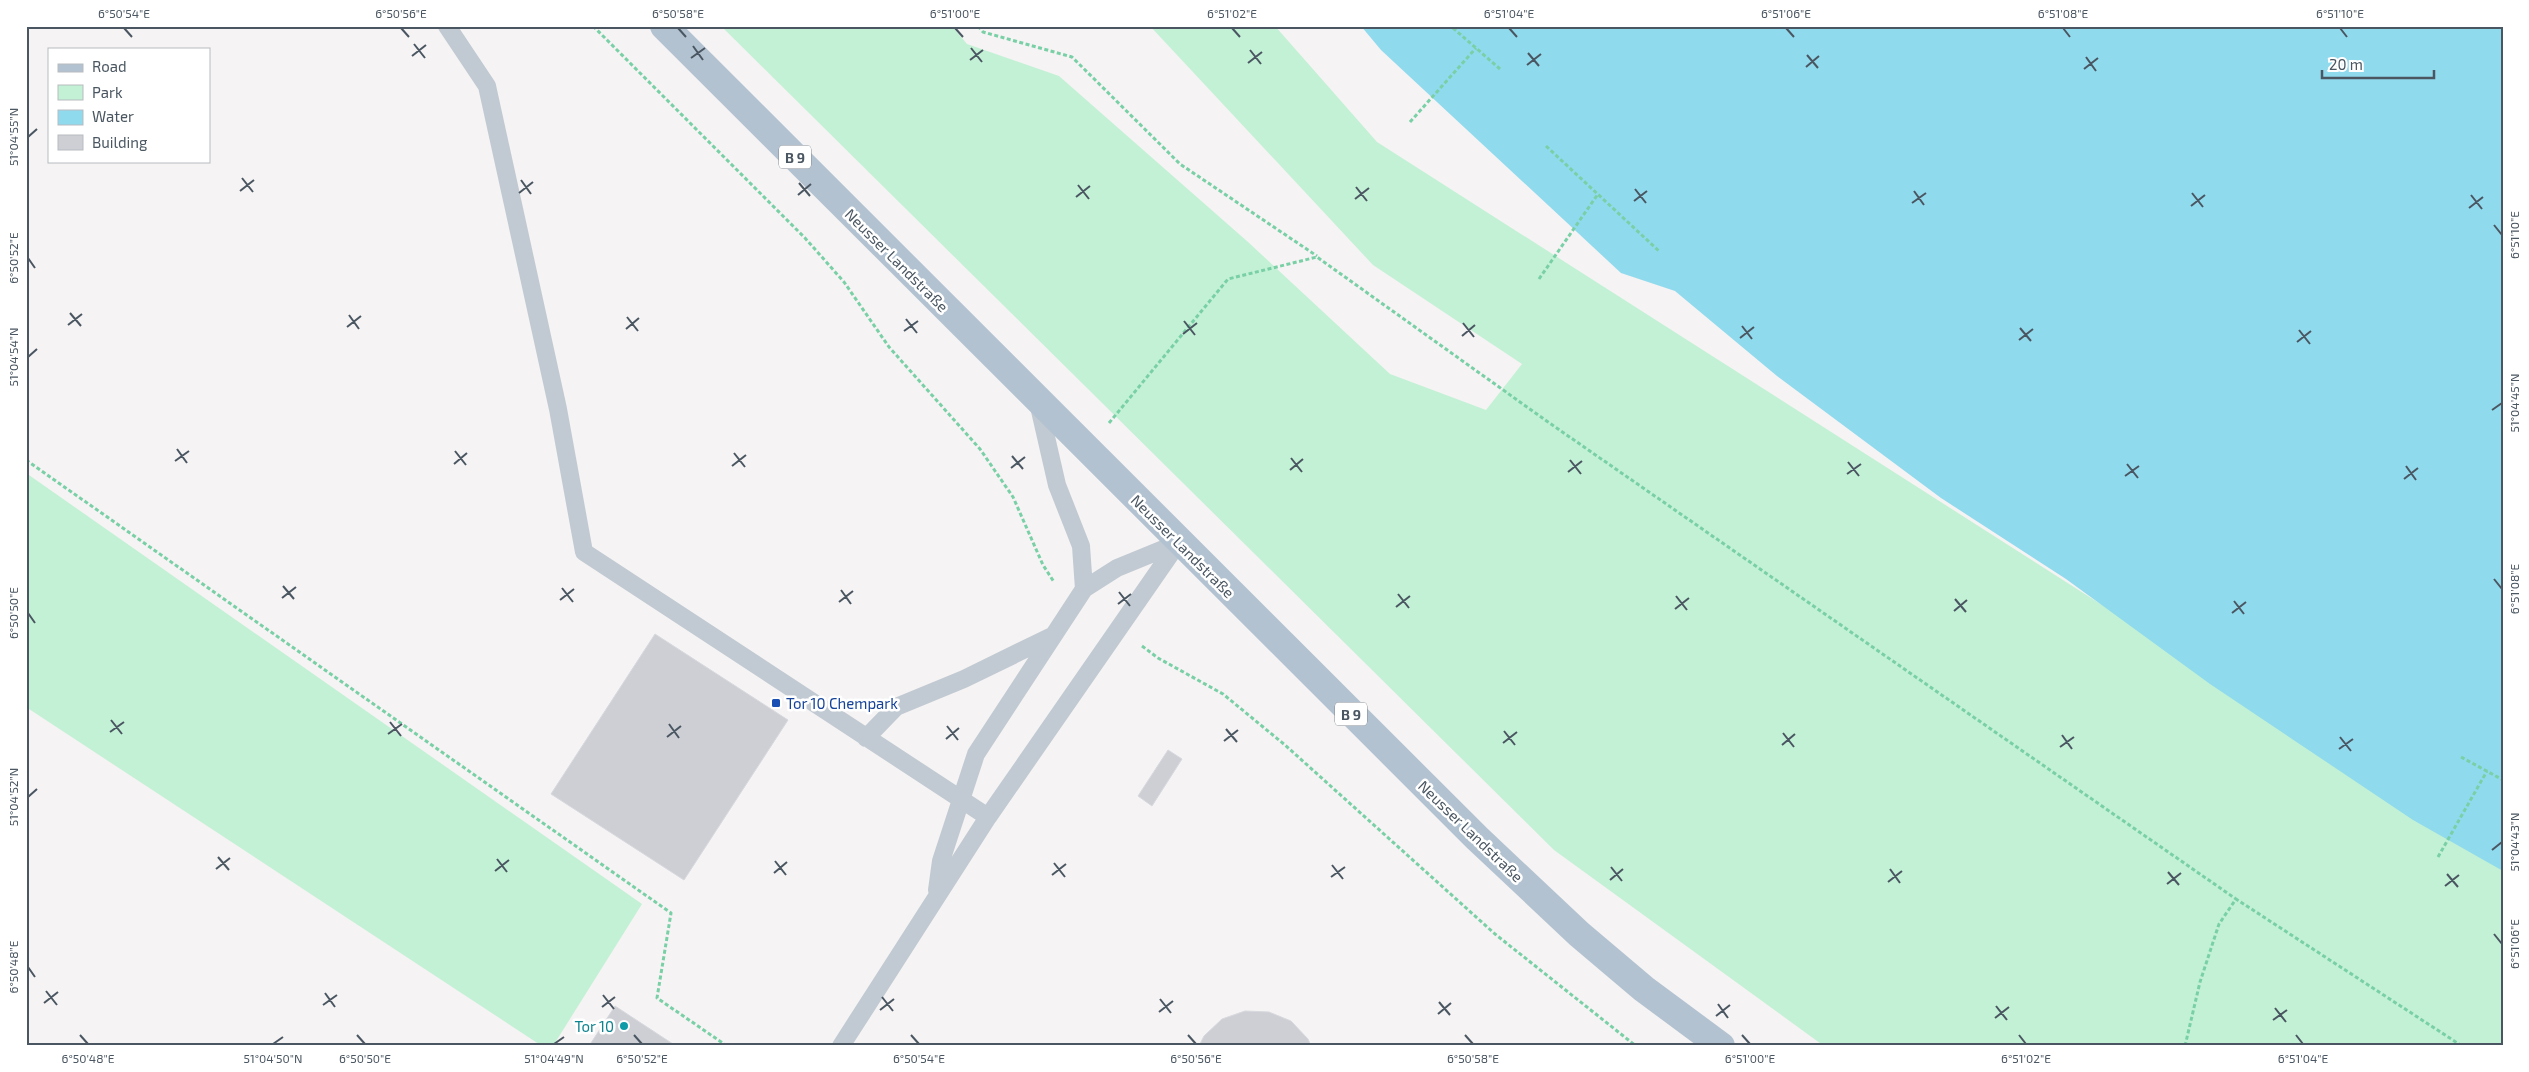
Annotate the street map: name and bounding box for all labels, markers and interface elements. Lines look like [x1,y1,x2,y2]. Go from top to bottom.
text: 6°50'54"E [98,6,150,20]
text: 6°50'56"E [375,6,427,20]
text: 6°50'58"E [652,6,704,20]
text: 6°51'00"E [930,6,980,20]
text: 6°51'02"E [1207,6,1257,20]
text: 6°51'04"E [1484,6,1535,20]
text: 6°51'06"E [1761,6,1811,20]
text: 6°51'08"E [2038,6,2088,20]
text: 6°51'10"E [2316,6,2364,20]
legend [48,48,210,162]
scale bar [2322,48,2434,80]
text: 20 m [2329,55,2363,73]
text: Road [92,57,127,75]
text: Park [92,83,123,101]
text: Water [92,107,134,125]
text: 51°04'55"N [6,108,20,166]
text: Building [92,133,148,151]
road number: B 9 [779,146,811,168]
street label: Neusser Landstraße [842,205,952,315]
text: 6°51'10"E [2507,211,2521,259]
text: 6°50'52"E [6,232,20,284]
text: 51°04'54"N [6,327,20,387]
text: 51°04'45"N [2507,374,2521,432]
street label: Neusser Landstraße [1128,491,1238,601]
text: 6°51'08"E [2507,564,2521,614]
text: 6°50'50"E [6,587,20,639]
place label: Tor 10 Chempark [786,694,898,712]
marker: Tor 10 Chempark [770,697,782,709]
road number: B 9 [1335,702,1367,726]
text: 51°04'52"N [6,768,20,826]
street label: Neusser Landstraße [1415,776,1527,886]
text: 51°04'43"N [2507,812,2521,872]
text: 6°51'06"E [2507,919,2521,969]
text: 6°50'48"E [6,940,20,993]
place label: Tor 10 [574,1017,614,1035]
marker: Tor 10 [618,1020,630,1032]
text: 6°50'48"E [62,1051,115,1065]
text: 51°04'50"N [243,1051,303,1065]
text: 6°50'50"E [339,1051,391,1065]
text: 51°04'49"N [524,1051,584,1065]
text: 6°50'52"E [616,1051,668,1065]
text: 6°50'54"E [893,1051,945,1065]
text: 6°50'56"E [1170,1051,1222,1065]
text: 6°50'58"E [1447,1051,1499,1065]
text: 6°51'00"E [1725,1051,1775,1065]
text: 6°51'02"E [2001,1051,2051,1065]
text: 6°51'04"E [2278,1051,2329,1065]

